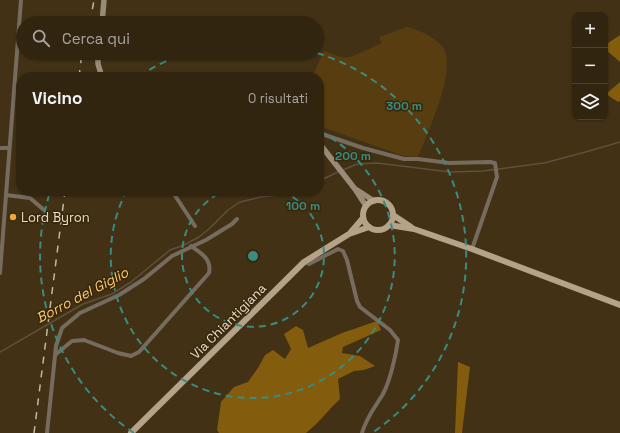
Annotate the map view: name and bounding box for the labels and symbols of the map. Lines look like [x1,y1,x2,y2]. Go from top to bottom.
text: 300 m [386,98,422,114]
text: 200 m [335,148,371,164]
text: 100 m [286,198,320,214]
place label: Lord Byron [21,209,90,226]
marker: Lord Byron [8,212,18,222]
centre of rings [246,249,260,263]
water label: Borro del Giglio [33,263,132,327]
street label: Via Chiantigiana [187,279,270,363]

